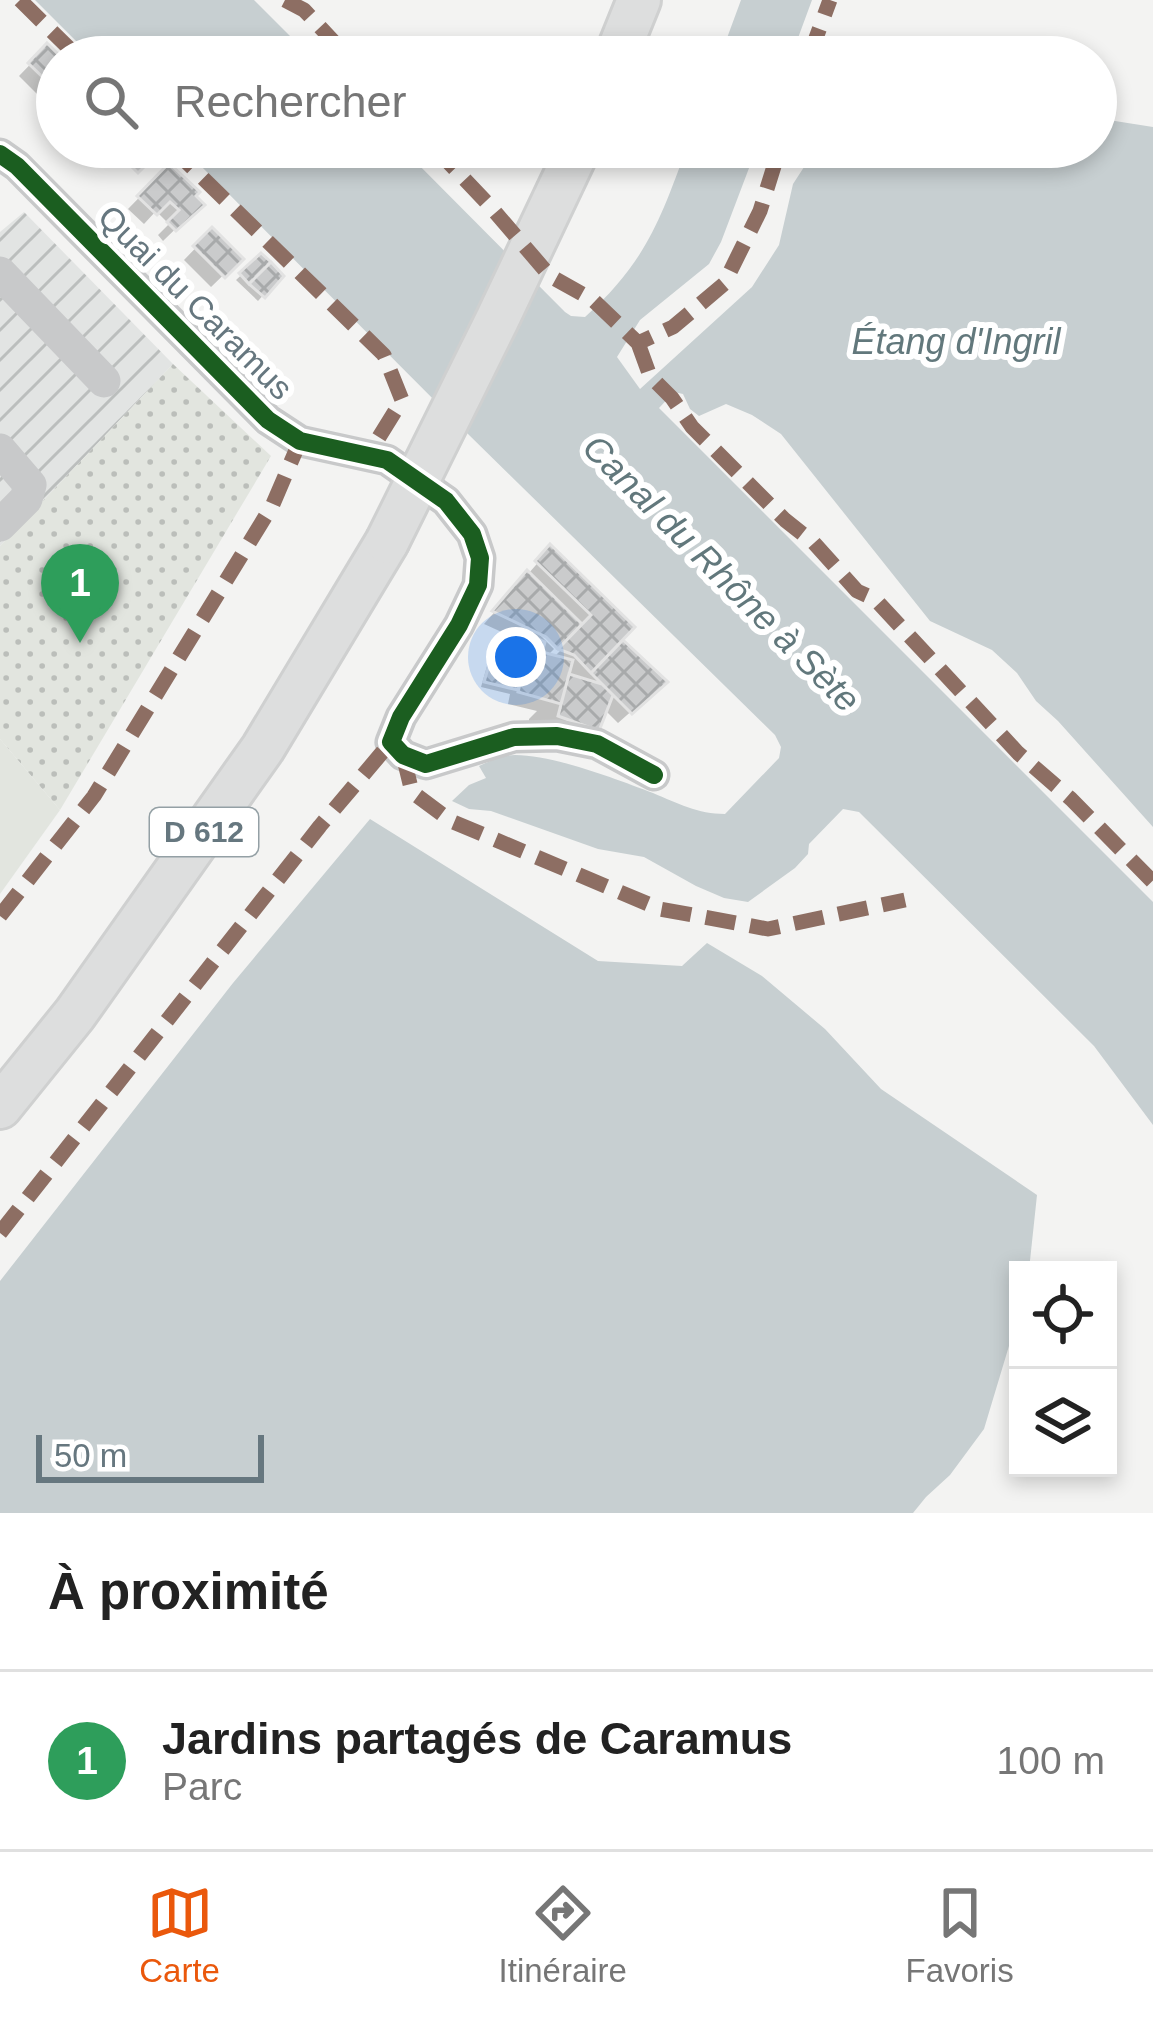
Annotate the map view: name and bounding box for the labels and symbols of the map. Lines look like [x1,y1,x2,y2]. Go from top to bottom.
street label: Quai du Caramus [91,198,300,407]
water label: Étang d'Ingril [851,321,1061,362]
water label: Canal du Rhône à Sète [575,427,868,720]
pin: 1 [41,544,119,643]
your location [486,627,546,687]
road number: D 612 [150,808,258,856]
scale bar [36,1429,264,1482]

